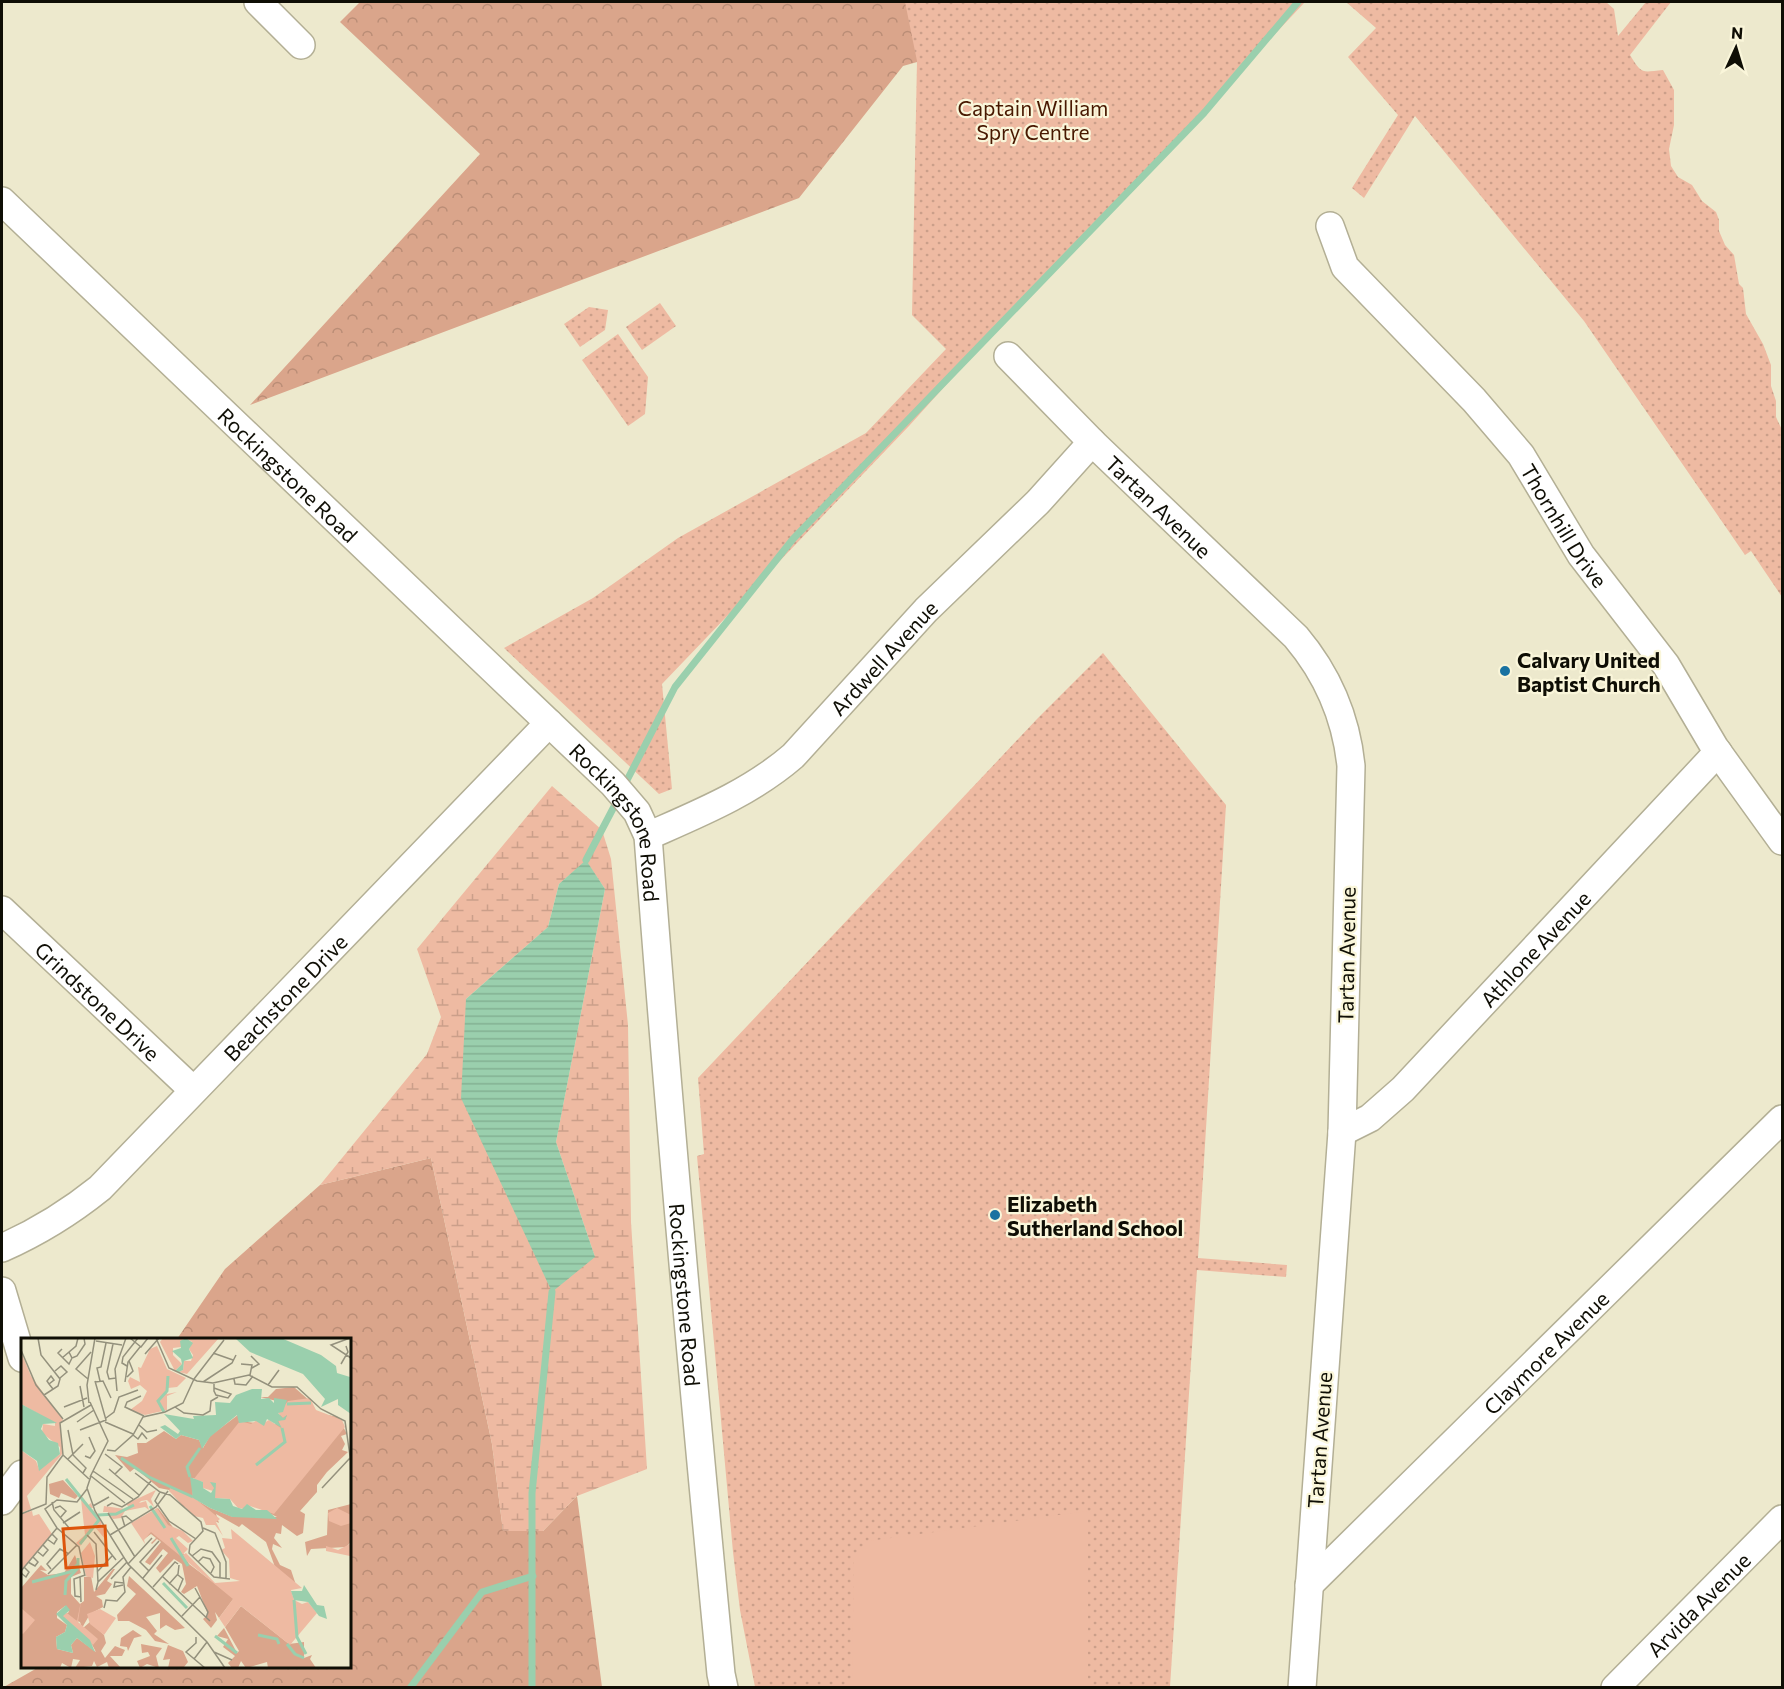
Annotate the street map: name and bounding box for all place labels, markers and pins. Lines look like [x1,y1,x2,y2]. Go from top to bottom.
place label: Calvary United Baptist Church [1517,647,1661,696]
marker: Calvary United Baptist Church [1498,664,1512,678]
place label: Elizabeth Sutherland School [1007,1191,1183,1240]
marker: Elizabeth Sutherland School [988,1208,1002,1222]

